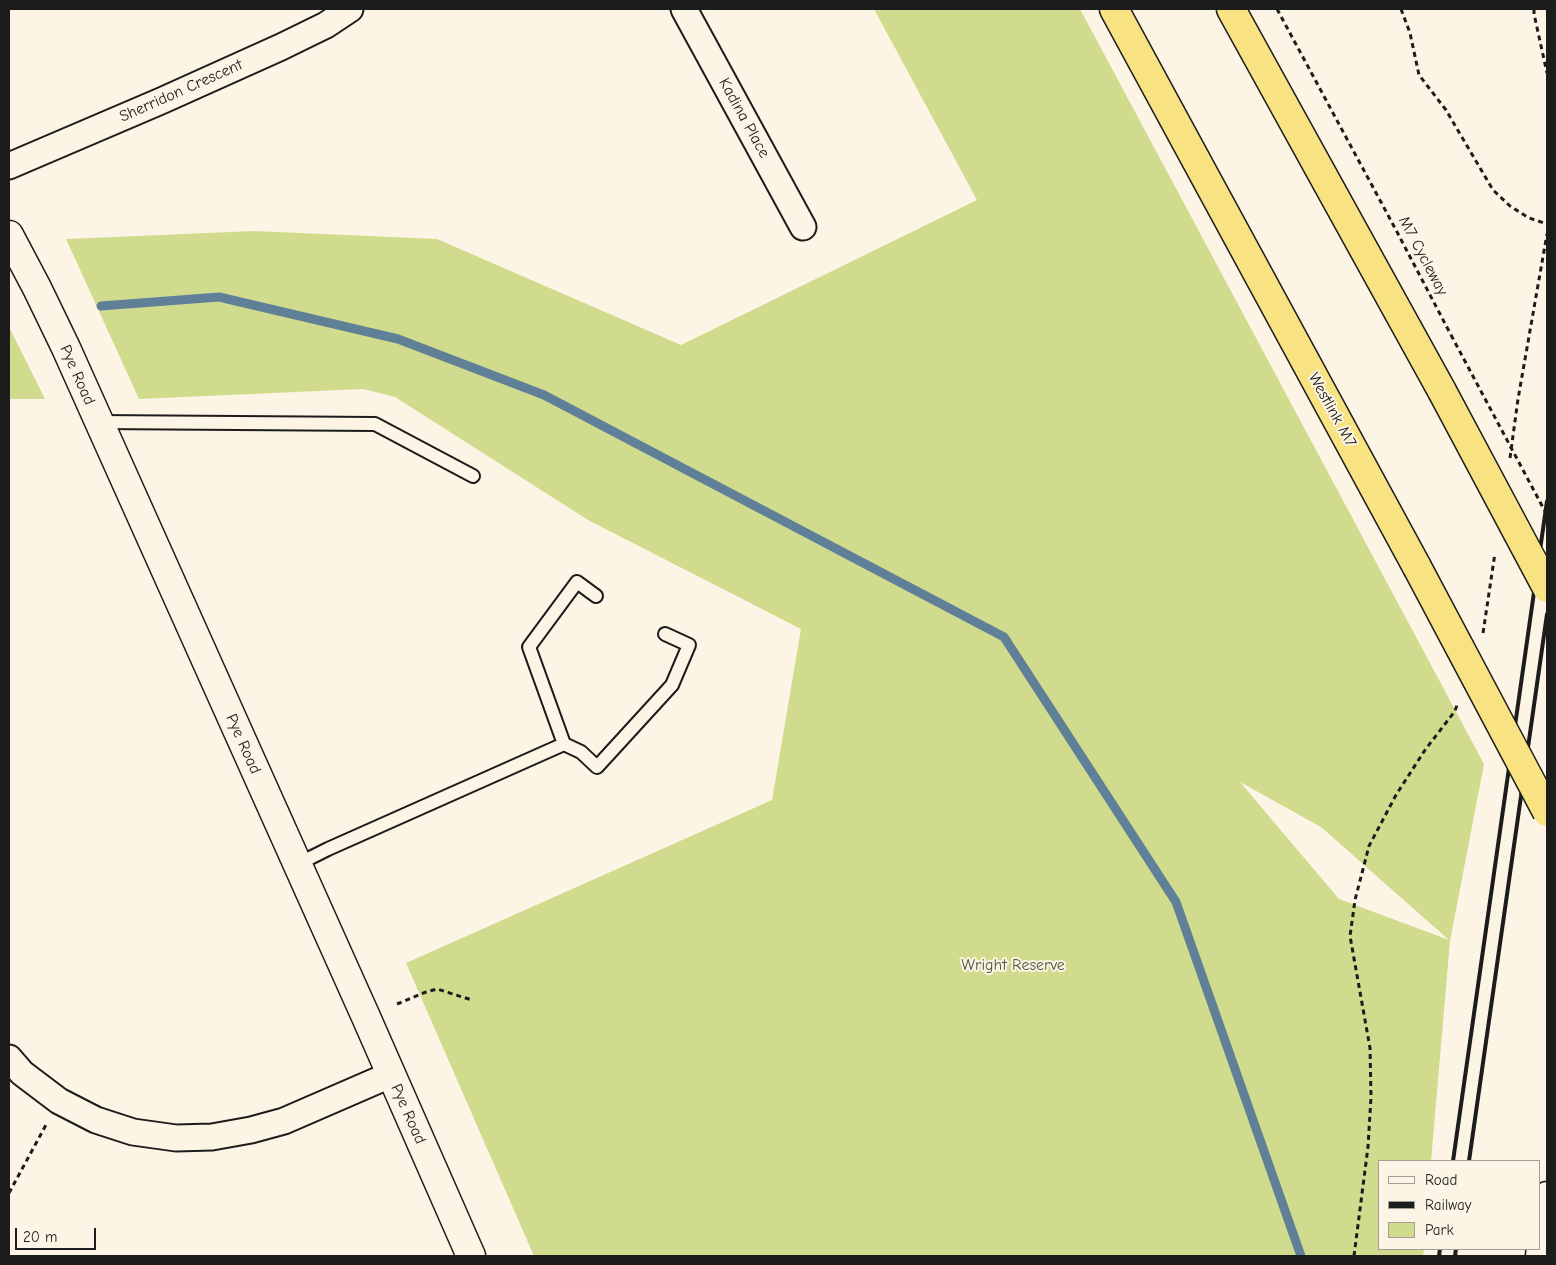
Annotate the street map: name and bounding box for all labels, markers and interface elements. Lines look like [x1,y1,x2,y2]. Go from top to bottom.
street label: Sherridon Crescent [117,55,245,127]
street label: Kadina Place [714,75,774,161]
street label: M7 Cycleway [1394,213,1452,299]
street label: Pye Road [55,342,99,408]
street label: Westlink M7 [1304,369,1360,451]
street label: Pye Road [221,711,265,777]
park label: Wright Reserve [961,955,1065,975]
street label: Pye Road [386,1081,430,1147]
legend [1378,1160,1541,1250]
text: Road [1425,1171,1457,1189]
text: Railway [1425,1196,1471,1214]
scale bar [18,1218,99,1250]
text: Park [1425,1221,1454,1239]
text: 20 m [23,1228,57,1246]

